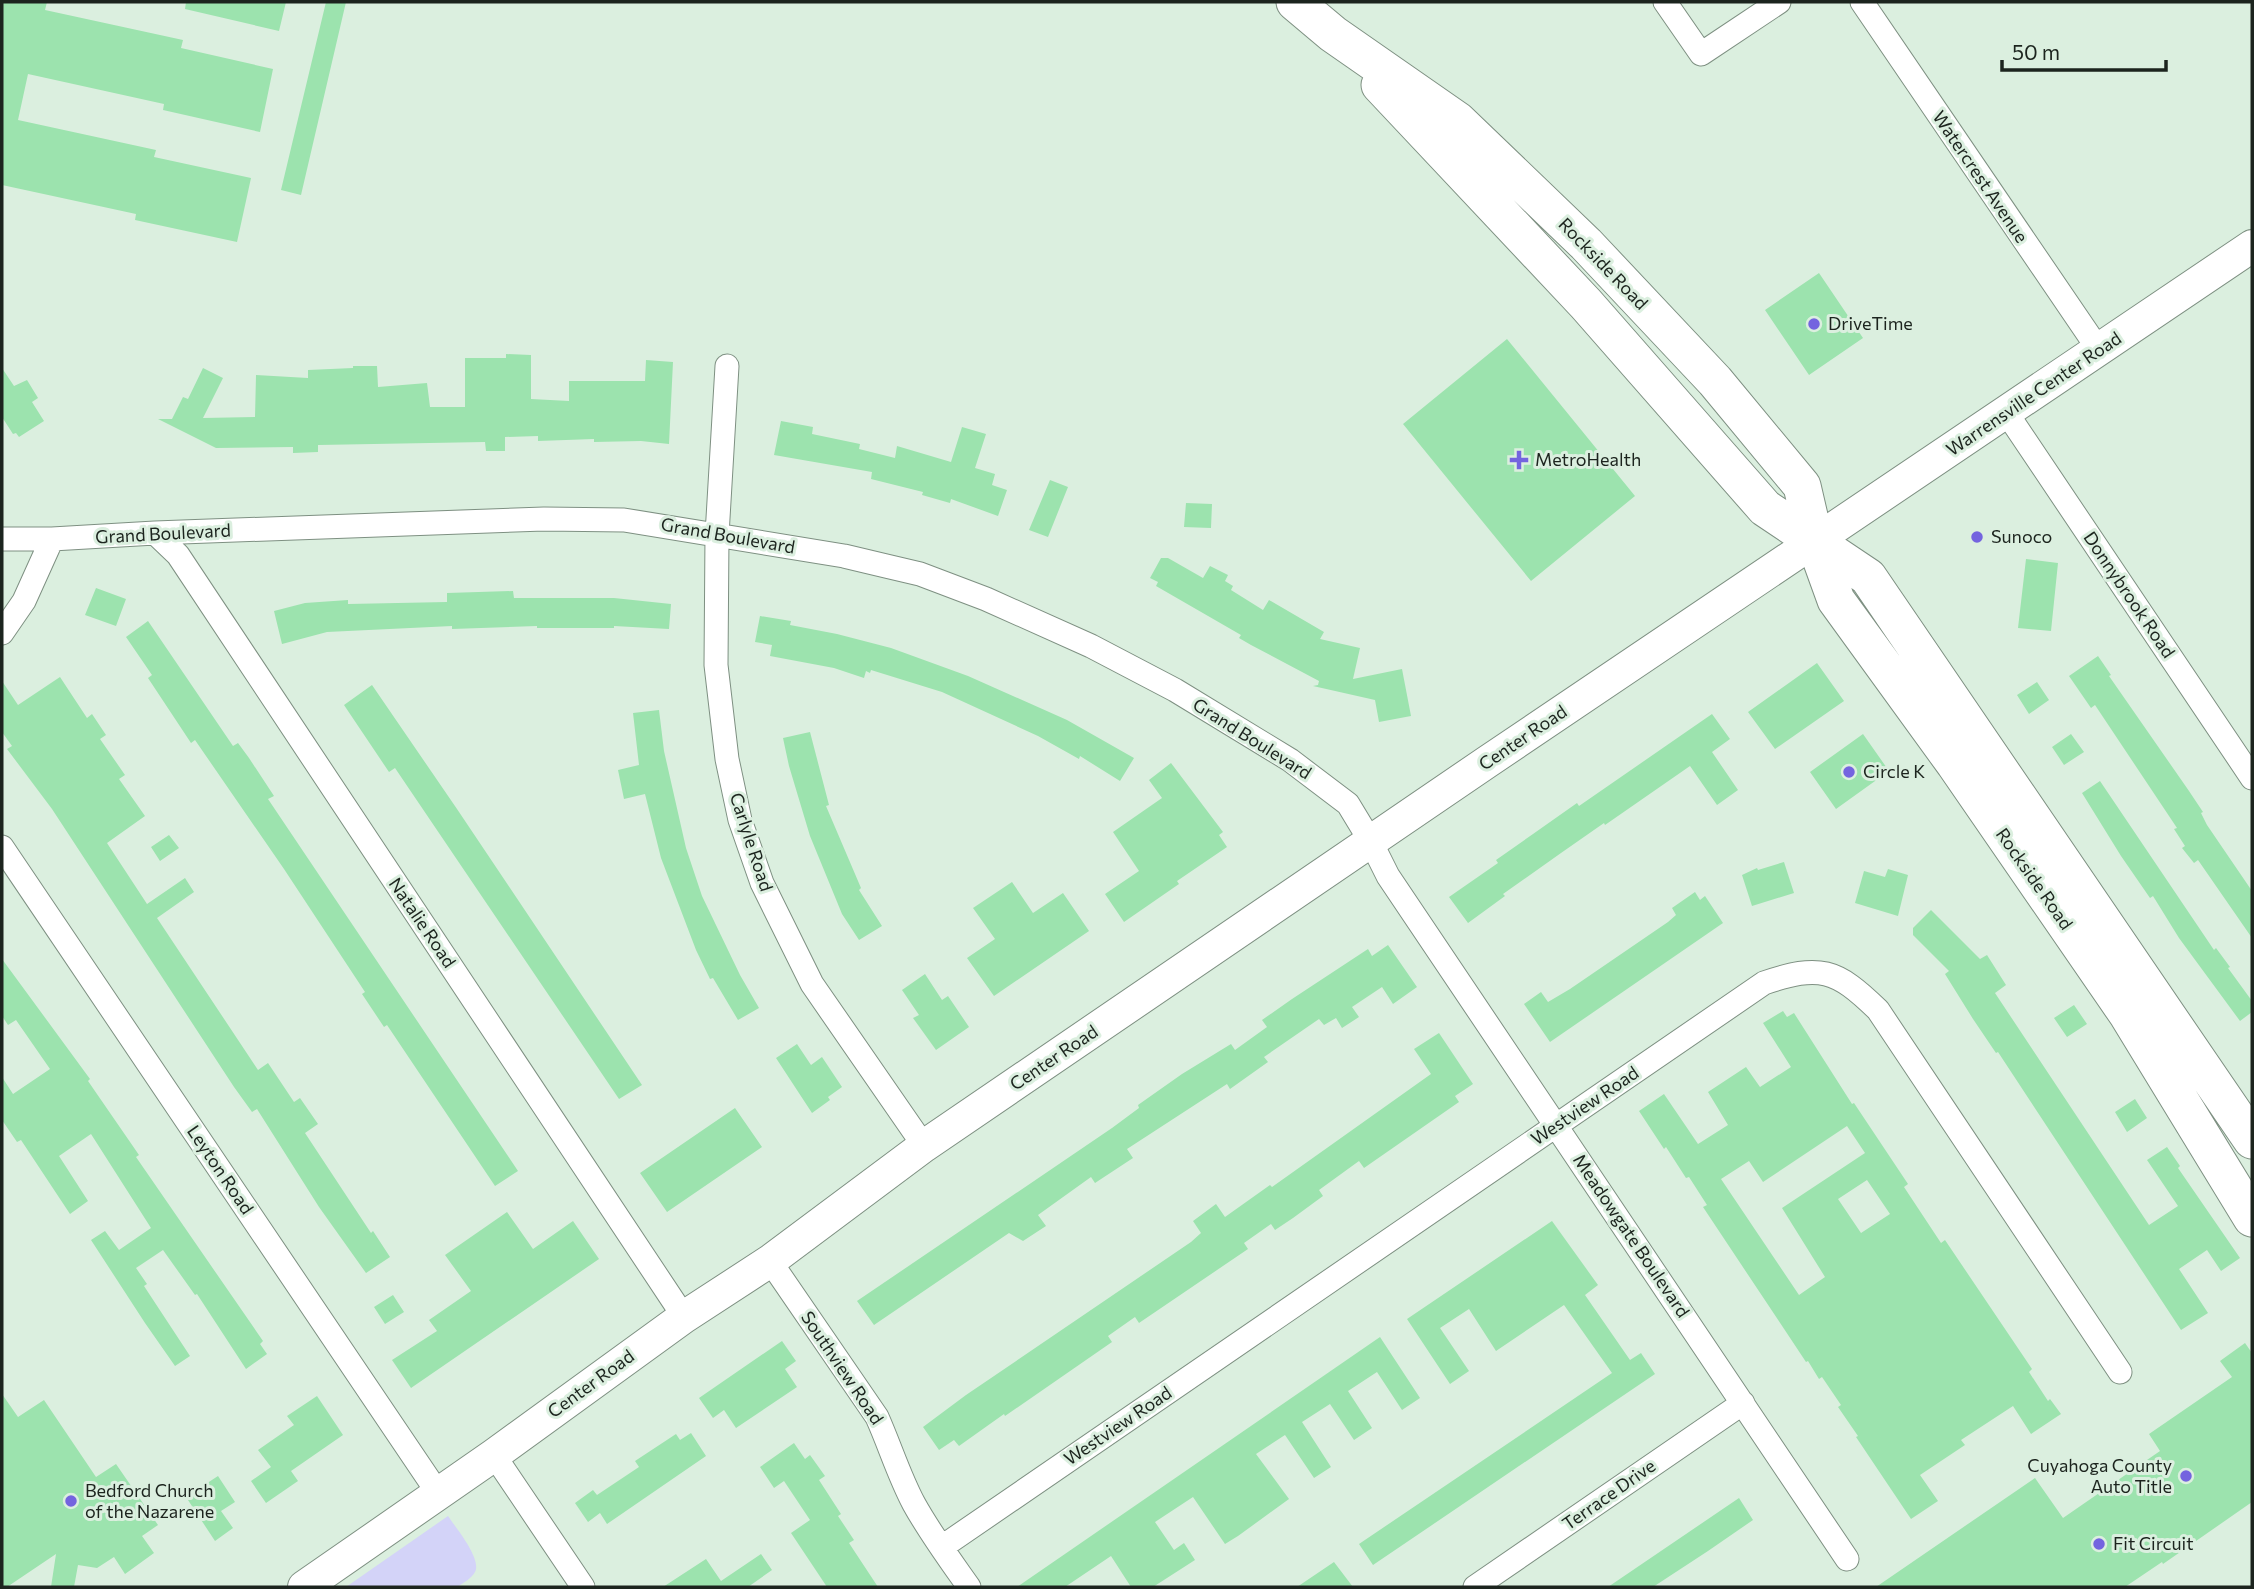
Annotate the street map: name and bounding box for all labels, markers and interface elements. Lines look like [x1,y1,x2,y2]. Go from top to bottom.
scale bar [2002,28,2166,72]
text: 50 m [2012,39,2060,64]
street label: Watercrest Avenue [1928,106,2033,247]
street label: Rockside Road [1554,213,1653,314]
place label: DriveTime [1828,312,1913,334]
marker: DriveTime [1806,316,1822,332]
street label: Warrensville Center Road [1942,326,2125,460]
place label: MetroHealth [1535,448,1641,470]
marker: MetroHealth [1509,450,1529,470]
street label: Grand Boulevard [659,512,797,558]
street label: Grand Boulevard [95,518,231,548]
place label: Sunoco [1991,525,2052,547]
street label: Donnybrook Road [2079,527,2180,662]
marker: Sunoco [1969,529,1985,545]
street label: Grand Boulevard [1189,693,1316,783]
street label: Center Road [1474,700,1571,775]
place label: Circle K [1863,760,1925,782]
marker: Circle K [1841,764,1857,780]
street label: Carlyle Road [726,790,778,894]
street label: Rockside Road [1992,823,2078,934]
street label: Natalie Road [385,873,461,972]
street label: Center Road [1005,1020,1102,1095]
street label: Westview Road [1526,1061,1642,1149]
street label: Leyton Road [183,1121,259,1218]
street label: Meadowgate Boulevard [1569,1149,1695,1321]
street label: Southview Road [797,1307,889,1428]
street label: Center Road [543,1344,638,1422]
street label: Westview Road [1059,1381,1175,1469]
street label: Terrace Drive [1558,1454,1659,1534]
place label: Cuyahoga County Auto Title [2027,1454,2172,1497]
marker: Cuyahoga County Auto Title [2178,1468,2194,1484]
place label: Bedford Church of the Nazarene [85,1479,214,1522]
marker: Bedford Church of the Nazarene [63,1493,79,1509]
place label: Fit Circuit [2113,1532,2194,1554]
marker: Fit Circuit [2091,1536,2107,1552]

